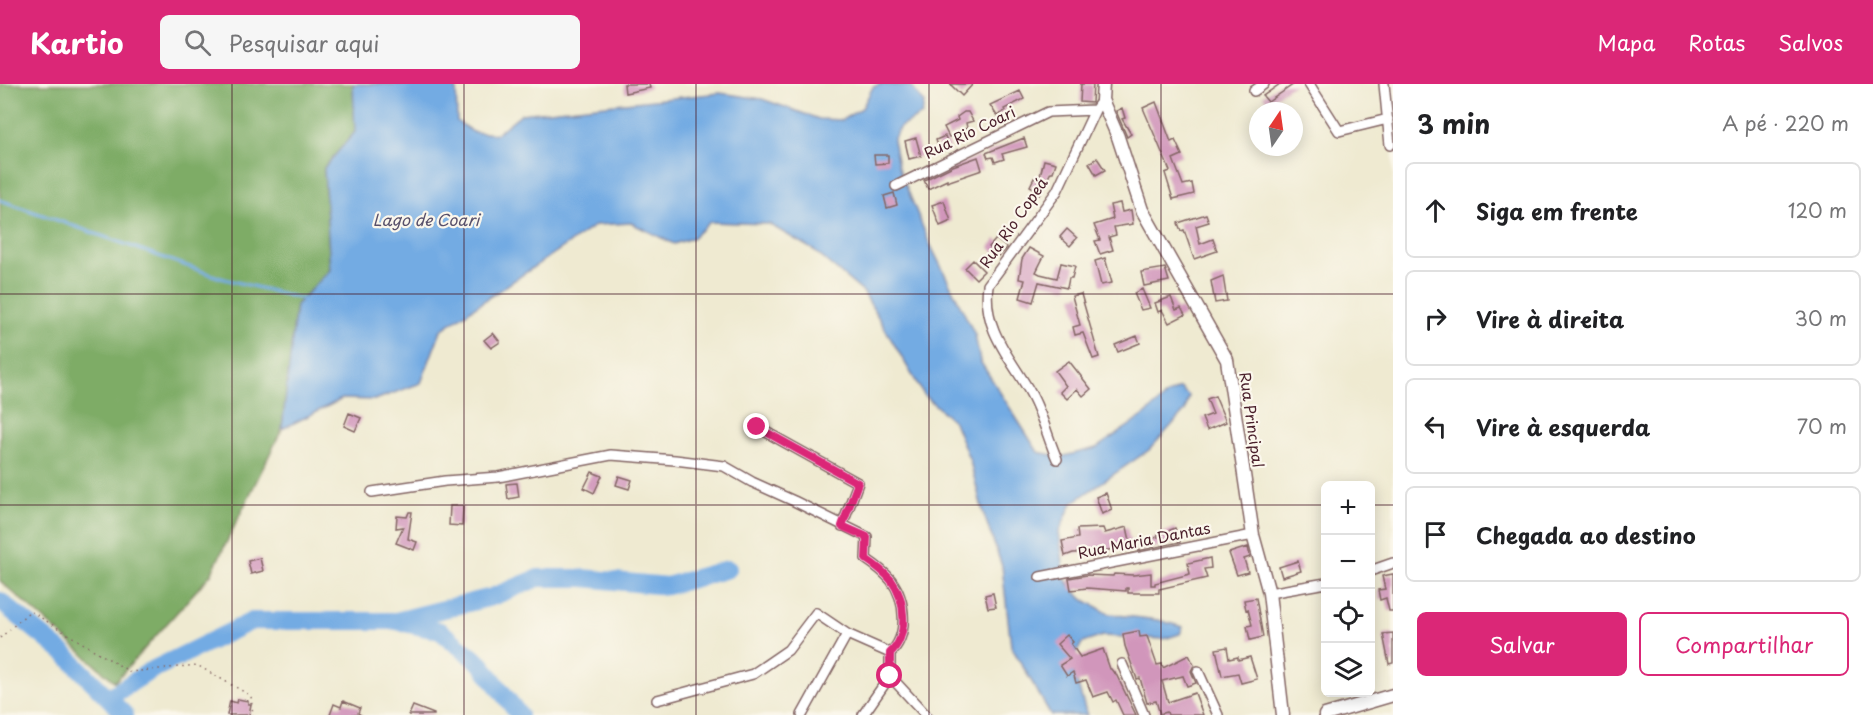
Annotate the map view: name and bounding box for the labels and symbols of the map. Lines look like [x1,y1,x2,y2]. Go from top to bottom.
street label: Rua Rio Coari [920,100,1019,164]
north arrow [1249,102,1303,156]
street label: Rua Rio Copeá [973,172,1053,272]
water label: Lago de Coari [373,207,482,231]
street label: Rua Principal [1234,371,1271,469]
route end [743,413,769,439]
street label: Rua Maria Dantas [1075,515,1212,564]
route start [876,662,902,688]

